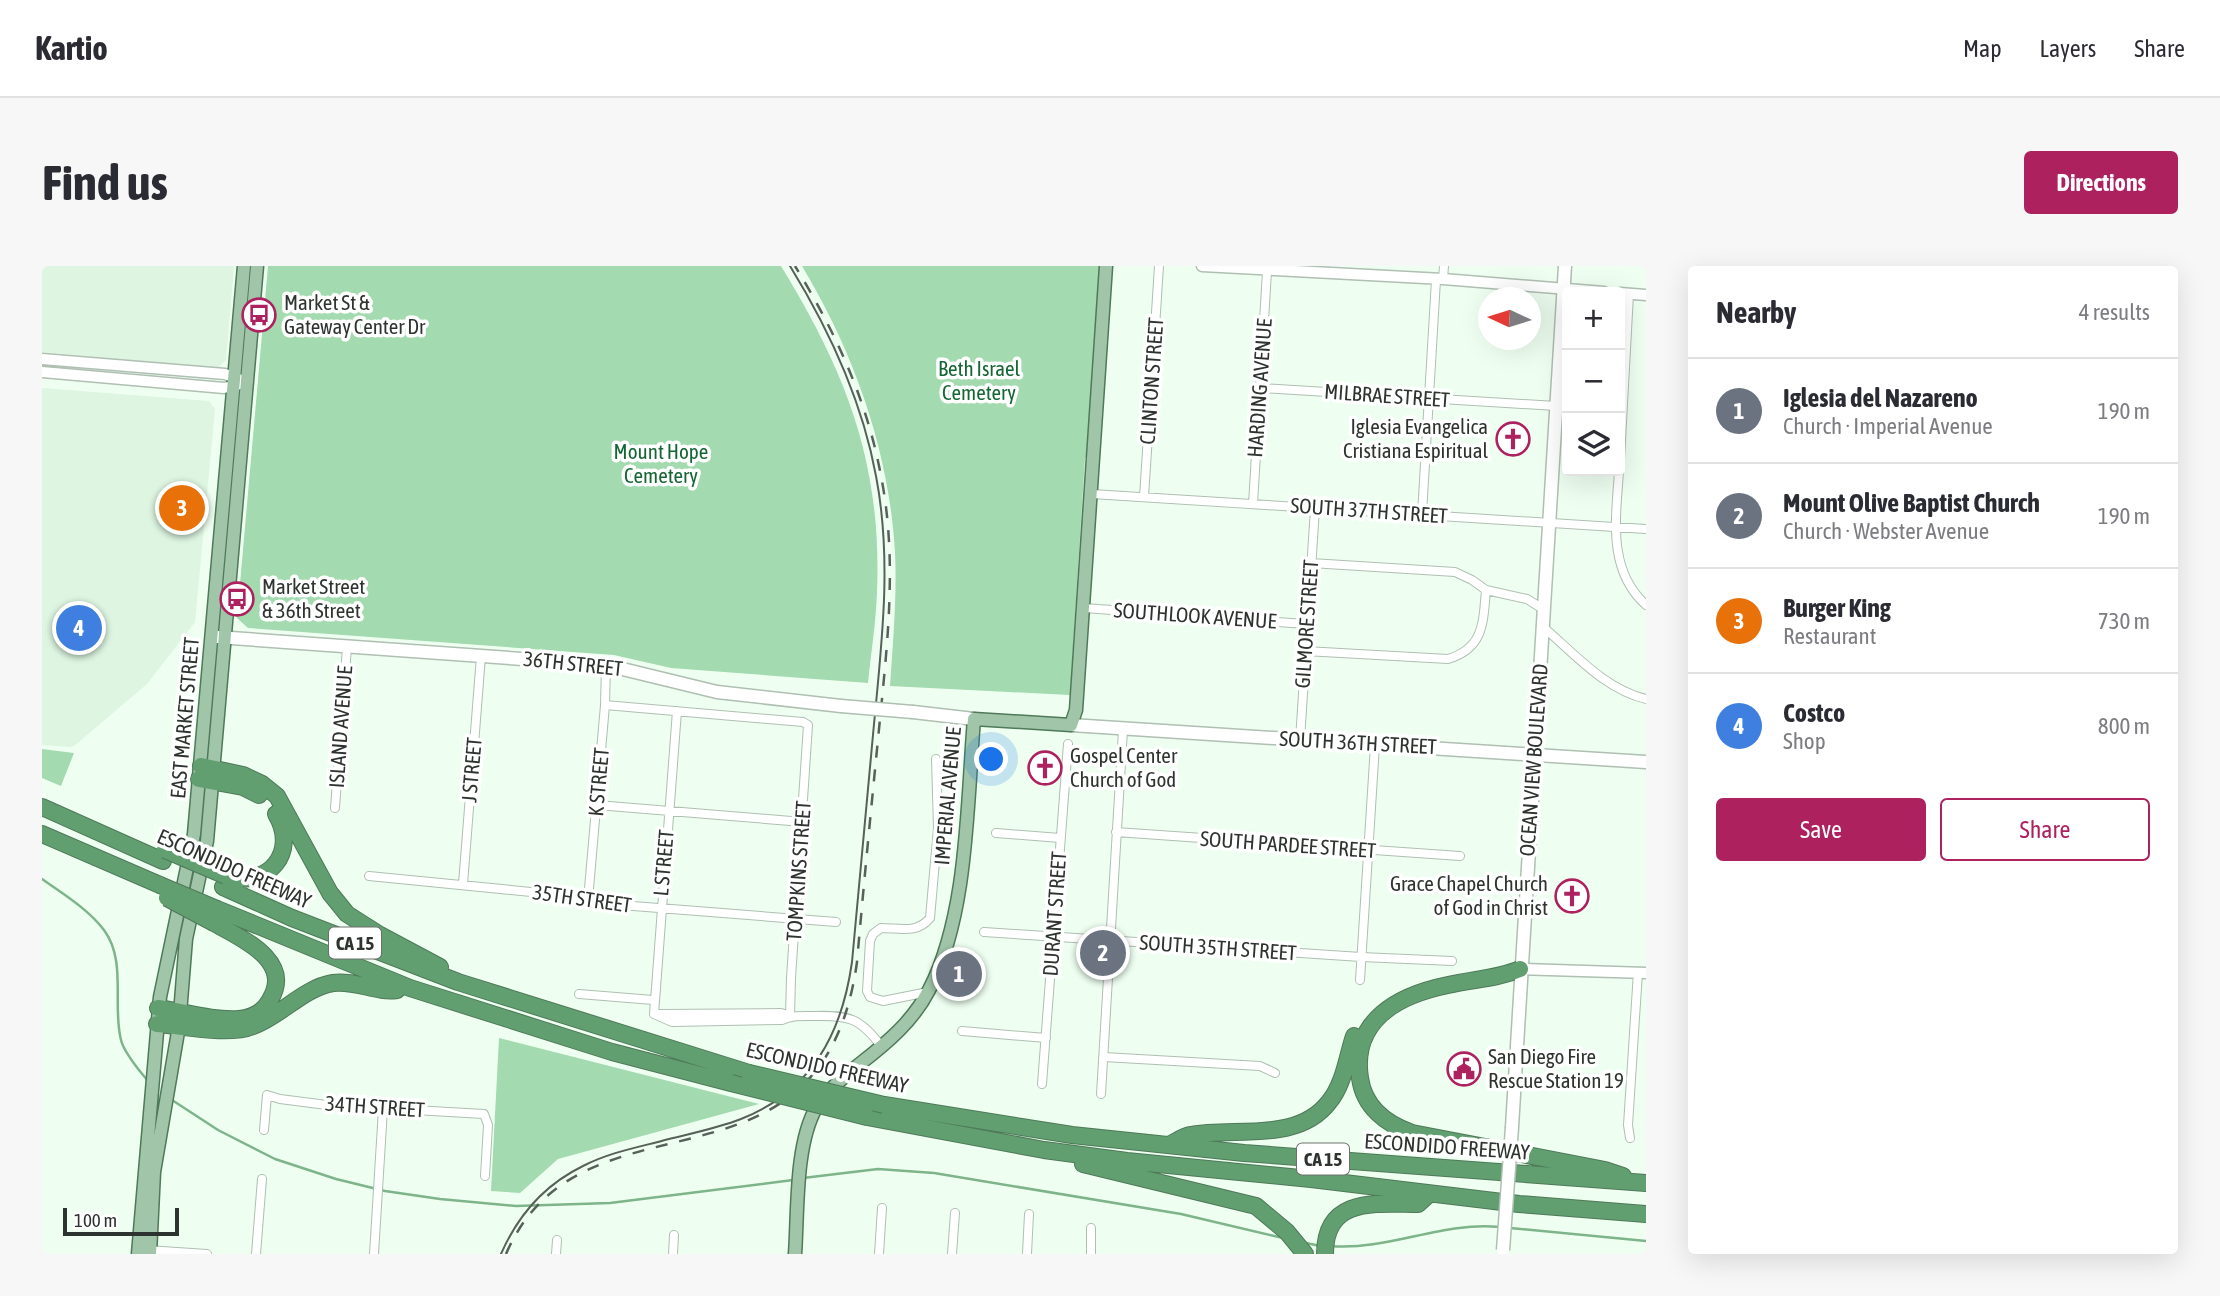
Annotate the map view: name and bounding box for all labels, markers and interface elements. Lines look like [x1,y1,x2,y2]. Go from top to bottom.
text: Kartio [35,29,108,67]
text: Map [1963,35,2002,62]
text: Layers [2040,35,2096,62]
text: Share [2134,35,2185,62]
button: Directions [2024,151,2178,214]
text: Find us [42,154,168,210]
north arrow [1478,287,1541,350]
map controls [1562,287,1625,476]
button: + [1562,287,1625,350]
place label: Market St & Gateway Center Dr [284,290,426,338]
text: Nearby [1716,295,1796,329]
bus stop icon: Market St & Gateway Center Dr [240,296,278,334]
text: 4 results [2079,299,2150,325]
street label: CLINTON STREET [1135,317,1167,445]
street label: HARDING AVENUE [1242,318,1276,458]
button: − [1562,350,1625,413]
park label: Beth Israel Cemetery [938,356,1020,404]
street label: MILBRAE STREET [1323,379,1451,411]
text: Iglesia del Nazareno [1783,383,1978,413]
text: 1 [1734,398,1744,424]
text: 190 m [2098,398,2150,424]
button: layers [1562,413,1625,476]
text: Church · Imperial Avenue [1783,413,1993,439]
place label: Iglesia Evangelica Cristiana Espiritual [1343,414,1488,462]
church icon: Iglesia Evangelica Cristiana Espiritual [1494,420,1532,458]
park label: Mount Hope Cemetery [614,439,708,487]
pin: 3 [159,482,205,534]
text: Mount Olive Baptist Church [1783,488,2040,518]
street label: SOUTH 37TH STREET [1290,493,1448,527]
text: 2 [1734,503,1744,529]
text: 190 m [2098,503,2150,529]
text: Church · Webster Avenue [1783,518,1989,544]
street label: GILMORE STREET [1290,559,1322,689]
place label: Market Street & 36th Street [262,574,365,622]
bus stop icon: Market Street & 36th Street [218,580,256,618]
text: Burger King [1783,593,1891,623]
street label: SOUTHLOOK AVENUE [1113,597,1277,633]
pin: 4 [56,602,102,654]
text: 3 [1734,608,1744,634]
text: 730 m [2098,608,2150,634]
text: Restaurant [1783,623,1876,649]
street label: EAST MARKET STREET [165,636,203,800]
street label: 36TH STREET [522,646,624,680]
street label: OCEAN VIEW BOULEVARD [1514,663,1552,857]
street label: ISLAND AVENUE [324,665,356,789]
text: Costco [1783,698,1845,728]
text: 4 [1734,713,1744,739]
text: 800 m [2098,713,2150,739]
street label: IMPERIAL AVENUE [929,726,965,866]
street label: SOUTH 36TH STREET [1279,726,1437,758]
text: Shop [1783,728,1826,754]
street label: J STREET [456,736,486,803]
your location [974,742,1008,776]
place label: Gospel Center Church of God [1070,743,1178,791]
street label: K STREET [583,747,613,817]
church icon: Gospel Center Church of God [1026,749,1064,787]
button: Save [1716,798,1926,861]
button: Share [1940,798,2150,861]
street label: TOMPKINS STREET [781,800,815,942]
street label: ESCONDIDO FREEWAY [154,823,316,913]
street label: SOUTH PARDEE STREET [1199,826,1377,862]
street label: L STREET [648,829,678,897]
street label: DURANT STREET [1038,851,1070,977]
place label: Grace Chapel Church of God in Christ [1390,871,1548,919]
church icon: Grace Chapel Church of God in Christ [1553,877,1591,915]
street label: 35TH STREET [531,879,633,917]
pin: 2 [1080,927,1126,979]
road number: CA 15 [329,928,381,958]
street label: SOUTH 35TH STREET [1139,930,1297,964]
pin: 1 [936,948,982,1000]
street label: ESCONDIDO FREEWAY [744,1037,911,1098]
place label: San Diego Fire Rescue Station 19 [1488,1044,1624,1092]
public building icon: San Diego Fire Rescue Station 19 [1445,1050,1483,1088]
street label: 34TH STREET [325,1091,426,1121]
street label: ESCONDIDO FREEWAY [1364,1128,1531,1164]
road number: CA 15 [1297,1144,1349,1174]
scale bar [63,1205,178,1237]
text: 100 m [74,1209,117,1231]

